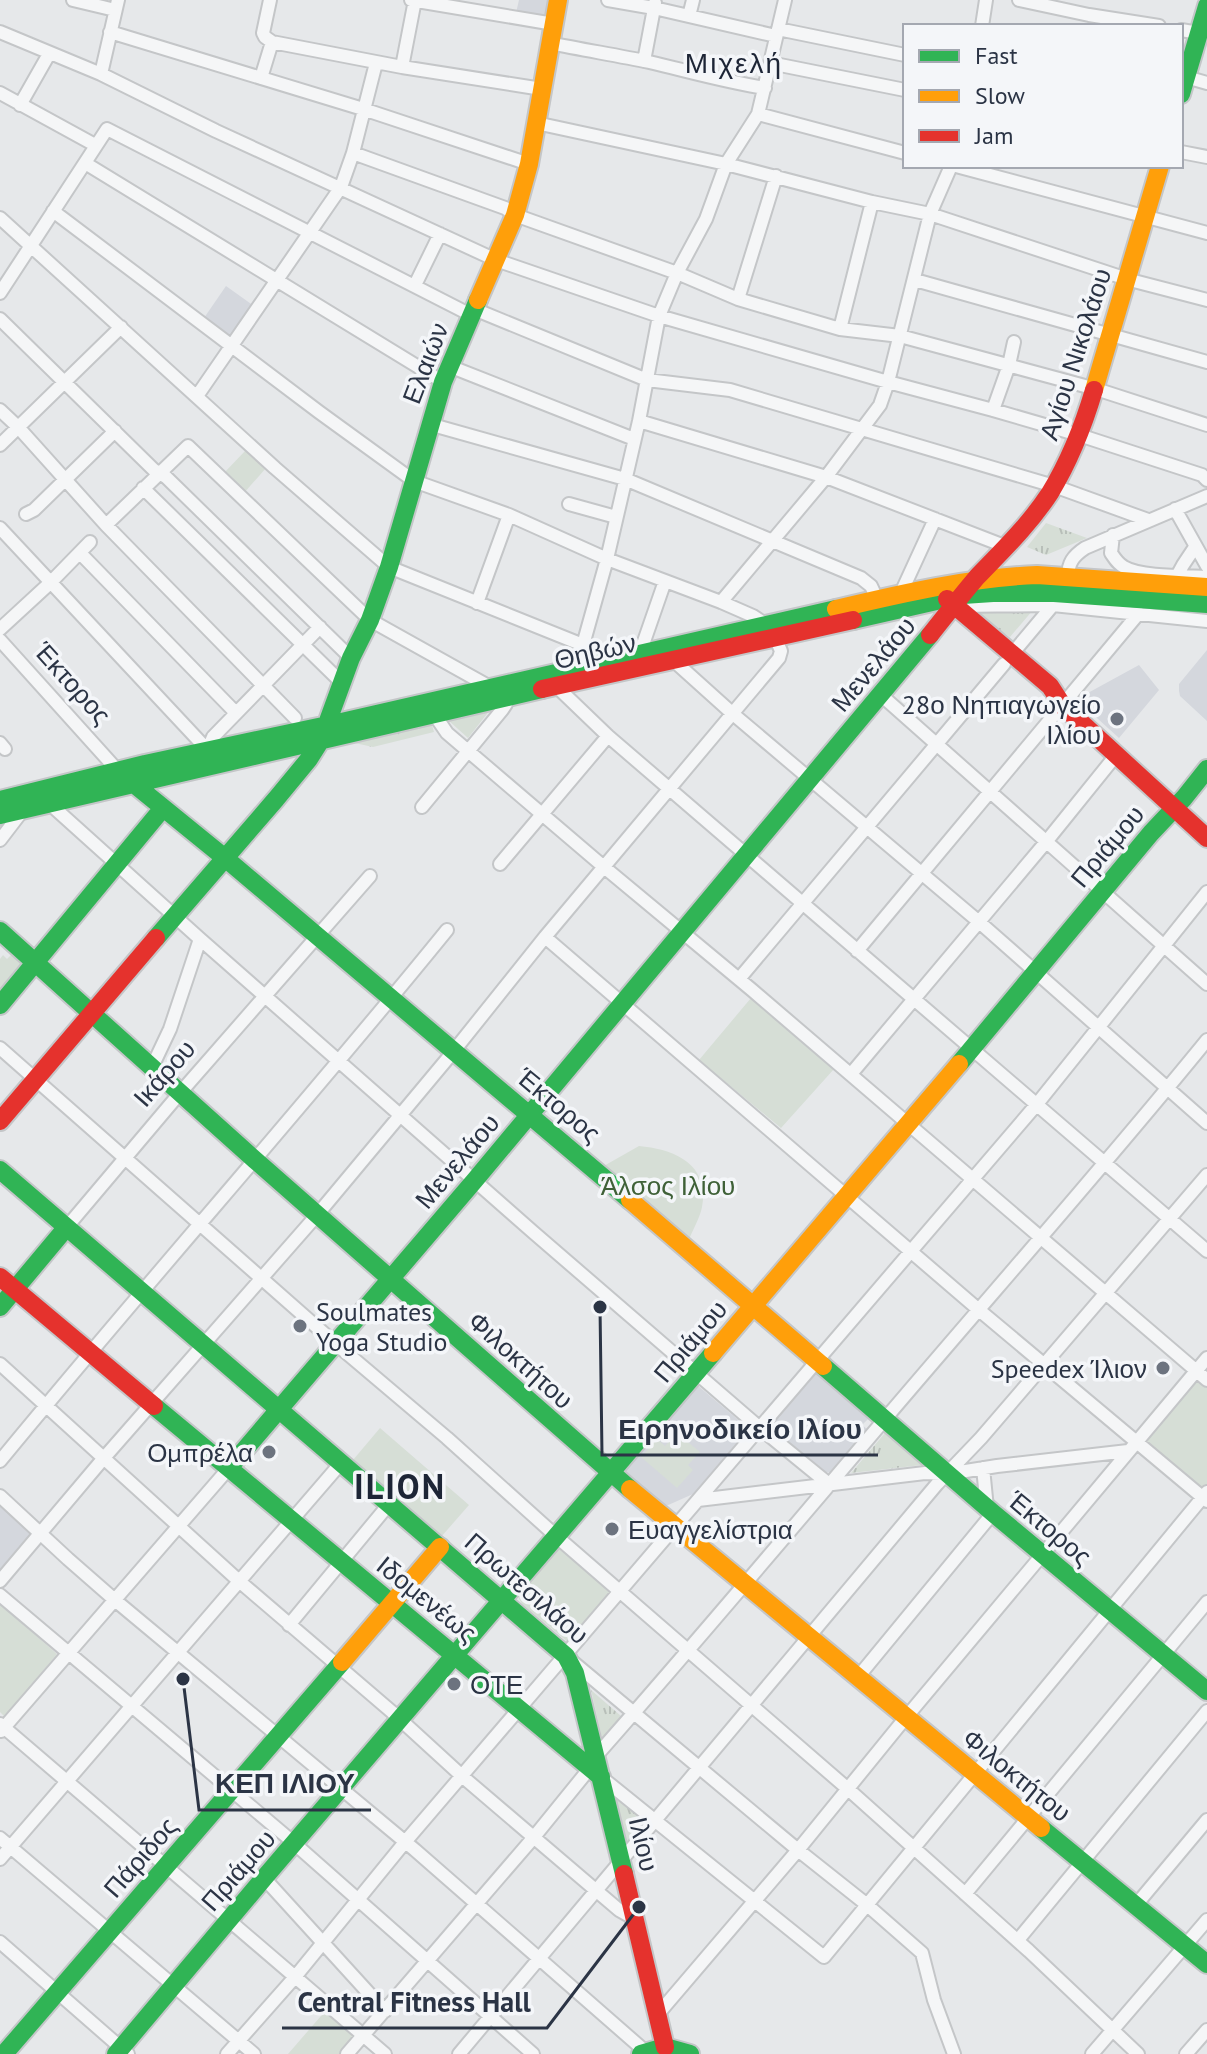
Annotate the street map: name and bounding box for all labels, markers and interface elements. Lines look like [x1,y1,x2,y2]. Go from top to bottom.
legend [903,24,1183,168]
text: Fast [975,40,1018,71]
district label: Μιχελή [685,44,783,81]
text: Slow [975,80,1025,111]
text: Jam [974,120,1013,151]
street label: Αγίου Νικολάου [1032,264,1118,444]
street label: Ελαιών [395,318,455,408]
street label: Μενελάου [824,610,922,718]
street label: Θηβών [551,626,639,676]
street label: Έκτορος [27,634,119,731]
place label: 28ο Νηπιαγωγείο Ιλίου [902,688,1101,751]
marker: 28ο Νηπιαγωγείο Ιλίου [1108,710,1126,728]
street label: Πριάμου [1063,798,1151,894]
street label: Ικάρου [126,1033,202,1113]
street label: Έκτορος [510,1060,608,1150]
street label: Μενελάου [408,1107,506,1215]
park label: Άλσος Ιλίου [601,1169,735,1202]
street label: Πριάμου [646,1293,734,1389]
place label: Soulmates Yoga Studio [316,1295,448,1358]
street label: Φιλοκτήτου [462,1304,580,1416]
marker: Soulmates Yoga Studio [291,1317,309,1335]
place label: Speedex Ίλιον [991,1352,1147,1385]
marker: Speedex Ίλιον [1154,1359,1172,1377]
callout: Ειρηνοδικείο Ιλίου [602,1403,878,1455]
text: Ειρηνοδικείο Ιλίου [618,1410,862,1447]
place label: Ομπρέλα [147,1436,253,1469]
marker: Ομπρέλα [260,1443,278,1461]
district label: ILION [354,1464,446,1508]
street label: Έκτορος [1001,1483,1099,1573]
place label: Ευαγγελίστρια [628,1513,793,1546]
marker: Ευαγγελίστρια [603,1520,621,1538]
street label: Πρωτεσιλάου [458,1525,596,1651]
street label: Ιδομενέως [370,1549,484,1649]
place label: ΟΤΕ [470,1668,523,1701]
marker: ΟΤΕ [445,1675,463,1693]
street label: Φιλοκτήτου [956,1721,1078,1829]
callout: ΚΕΠ ΙΛΙΟΥ [199,1758,371,1810]
text: ΚΕΠ ΙΛΙΟΥ [215,1764,355,1801]
street label: Πάριδος [96,1810,184,1904]
street label: Ιλίου [622,1814,666,1874]
street label: Πριάμου [194,1822,282,1918]
callout: Central Fitness Hall [282,1976,547,2028]
text: Central Fitness Hall [297,1983,531,2020]

